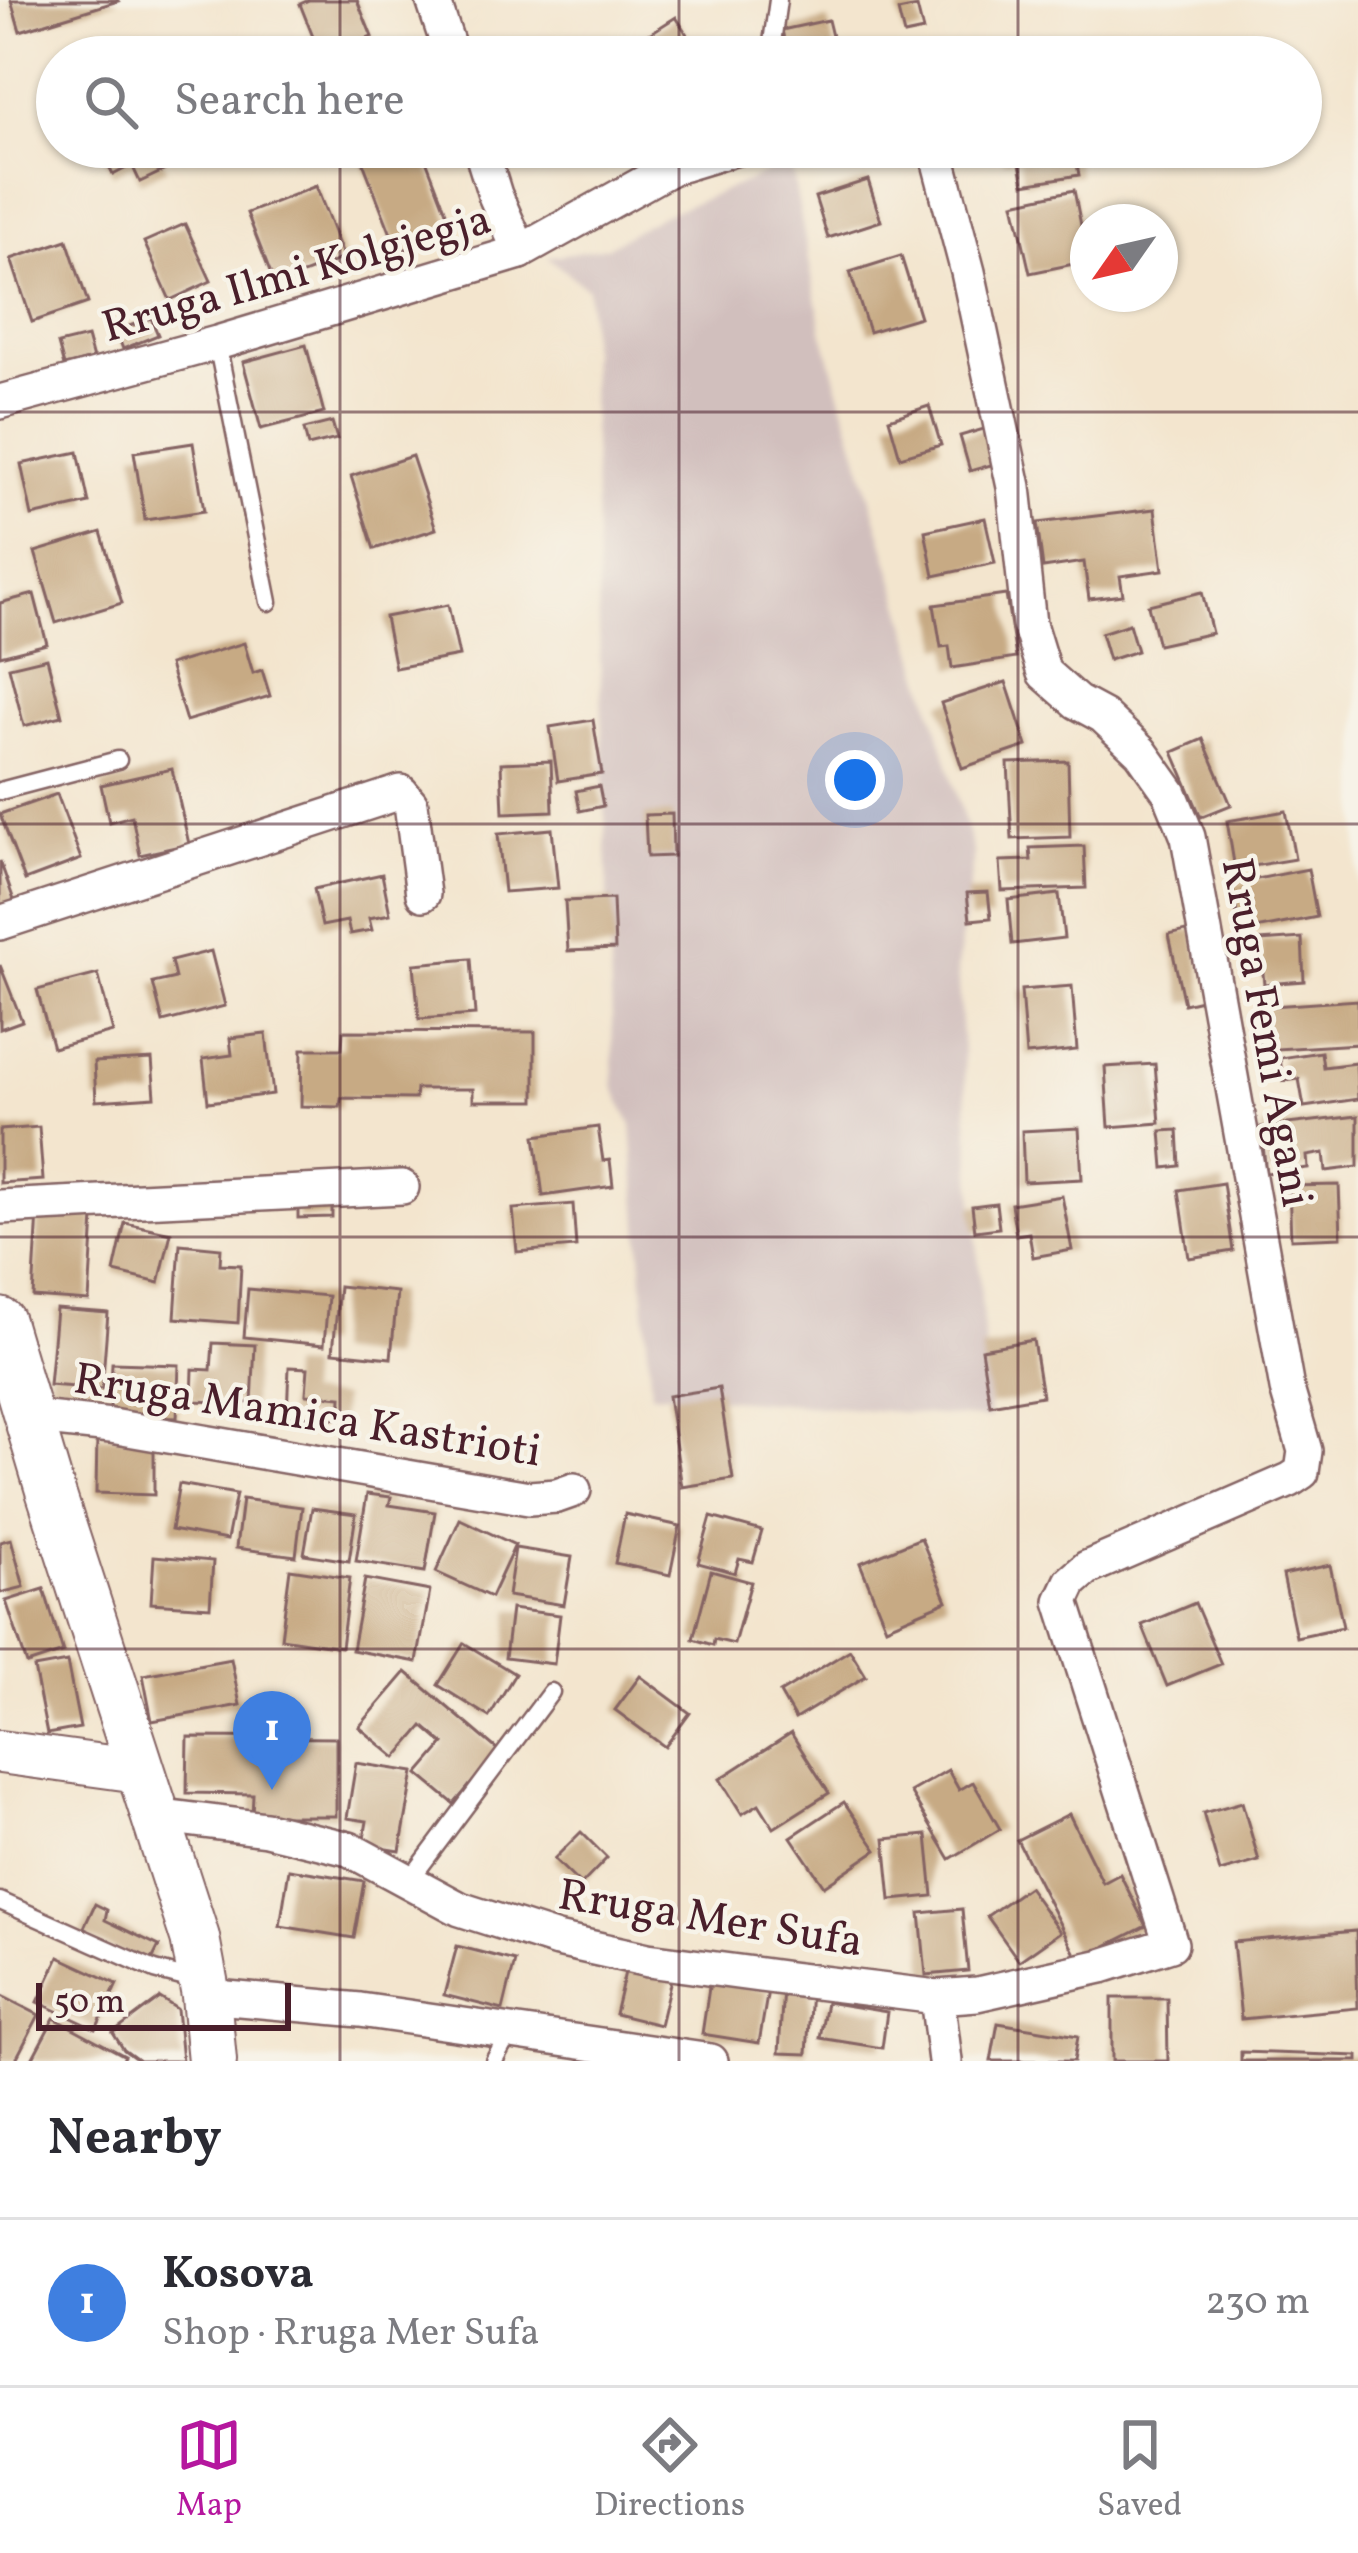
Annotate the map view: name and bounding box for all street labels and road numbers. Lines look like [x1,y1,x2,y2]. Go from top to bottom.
street label: Rruga Ilmi Kolgjegja [95,190,499,361]
street label: Rruga Femi Agani [1203,853,1326,1212]
street label: Rruga Mamica Kastrioti [69,1349,545,1485]
street label: Rruga Mer Sufa [553,1865,867,1976]

